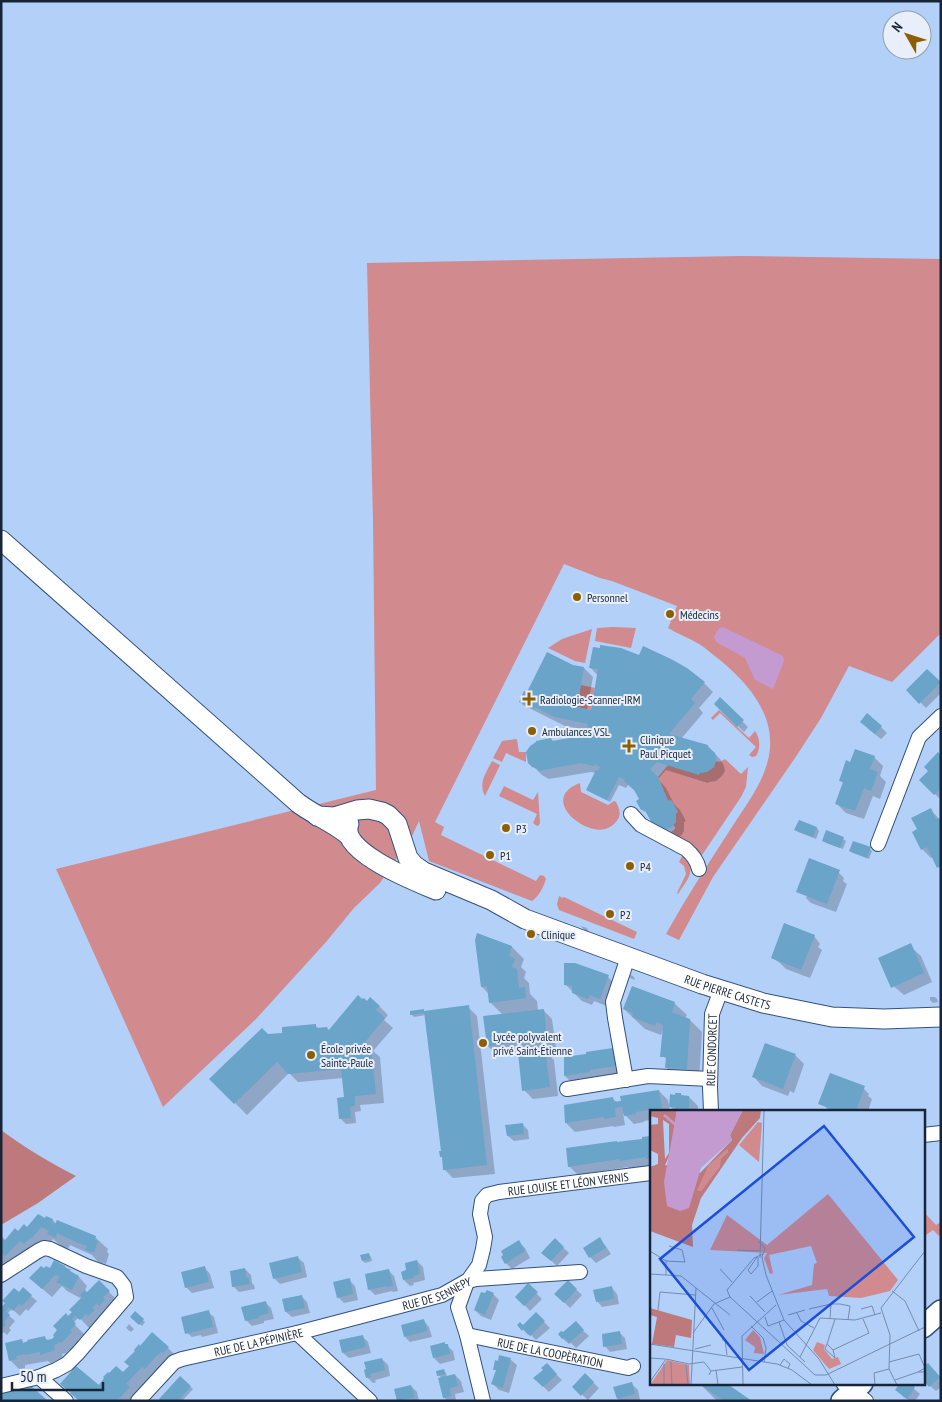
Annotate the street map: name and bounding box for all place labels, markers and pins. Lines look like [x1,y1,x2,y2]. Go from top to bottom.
place label: Personnel [587,590,628,605]
marker: Personnel [571,591,583,603]
place label: Médecins [680,607,719,622]
marker: Médecins [664,608,676,620]
marker: Radiologie-Scanner-IRM [522,692,536,706]
place label: Radiologie-Scanner-IRM [540,692,640,707]
place label: Ambulances VSL [542,724,610,739]
marker: Ambulances VSL [526,725,538,737]
place label: Clinique Paul Picquet [640,732,692,761]
marker: Clinique Paul Picquet [622,739,636,753]
place label: P3 [516,821,527,836]
marker: P3 [500,822,512,834]
place label: P1 [500,848,511,863]
marker: P1 [484,849,496,861]
place label: P4 [640,859,651,874]
marker: P4 [624,860,636,872]
place label: P2 [620,907,631,922]
marker: P2 [604,908,616,920]
place label: Clinique [541,927,575,942]
marker: Clinique [525,928,537,940]
place label: Lycée polyvalent privé Saint-Étienne [493,1029,572,1058]
marker: Lycée polyvalent privé Saint-Étienne [477,1037,489,1049]
place label: École privée Sainte-Paule [321,1041,373,1070]
marker: École privée Sainte-Paule [305,1049,317,1061]

